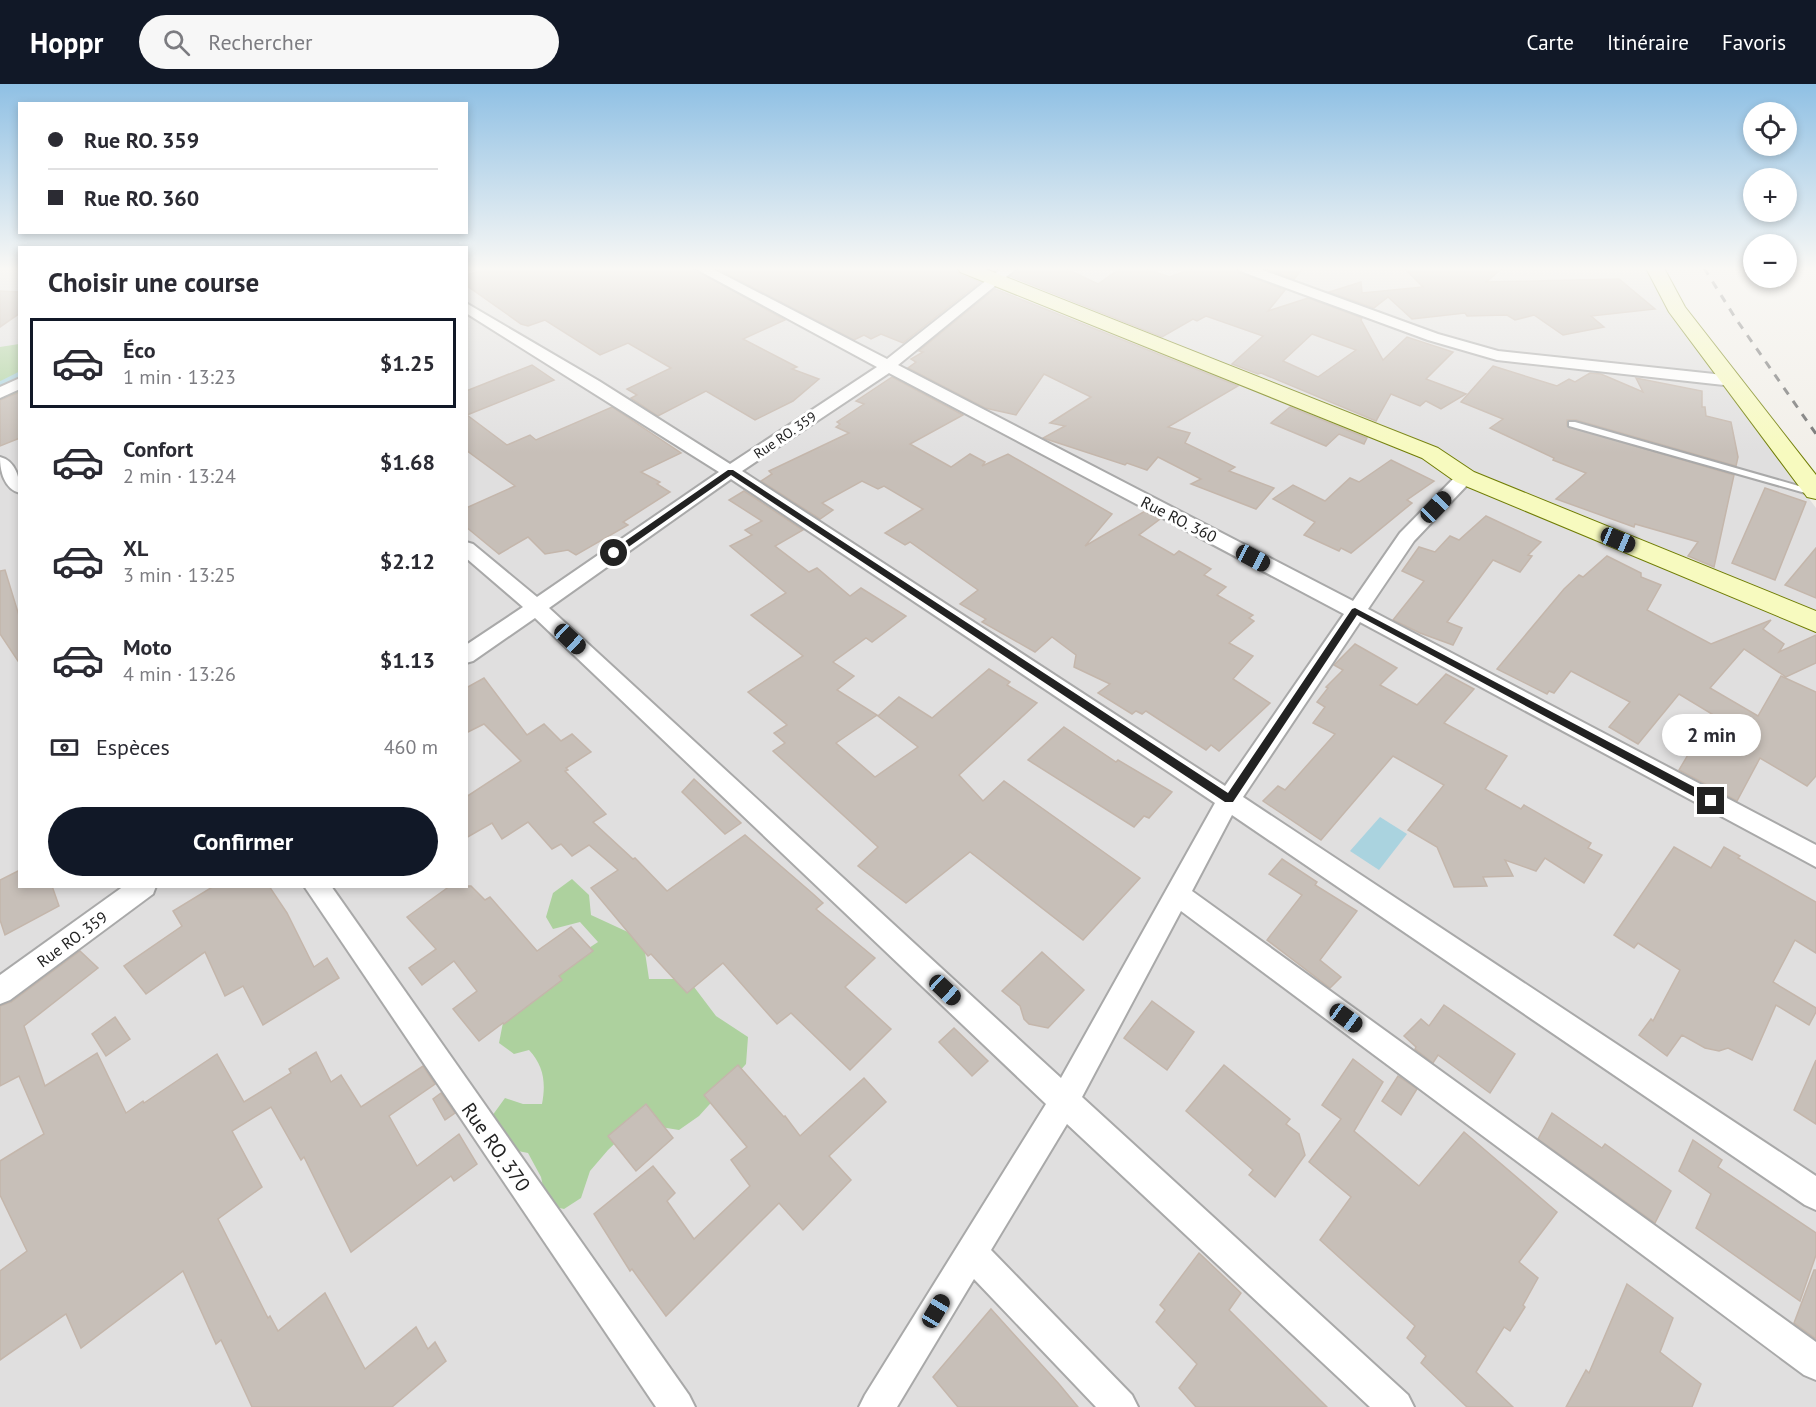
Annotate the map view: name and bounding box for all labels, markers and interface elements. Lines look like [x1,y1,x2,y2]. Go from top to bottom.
search box [139,15,559,69]
text: Hoppr [30,24,103,61]
icon: search [160,26,193,59]
text: Rechercher [208,28,313,56]
text: Carte [1527,29,1574,56]
text: Itinéraire [1607,29,1689,56]
text: Favoris [1722,29,1786,56]
map controls [1743,102,1797,288]
button: locate [1743,102,1797,156]
text: Rue RO. 359 [84,126,199,154]
button: + [1743,168,1797,222]
text: Rue RO. 360 [84,184,199,212]
button: − [1743,234,1797,288]
text: Choisir une course [48,265,259,299]
icon: car [51,336,105,390]
text: Éco [123,336,155,364]
text: $1.25 [380,349,435,377]
text: 1 min · 13:23 [123,364,236,390]
street label: Rue RO. 359 [750,407,820,463]
icon: car [51,435,105,489]
text: Confort [123,435,193,463]
text: $1.68 [380,448,435,476]
text: 2 min · 13:24 [123,463,236,489]
car [1417,488,1455,526]
street label: Rue RO. 360 [1138,491,1220,547]
car [1598,525,1638,555]
icon: car [51,534,105,588]
text: XL [123,534,148,562]
route start [600,539,627,566]
car [1233,542,1273,574]
text: $2.12 [380,547,435,575]
text: 3 min · 13:25 [123,562,236,588]
car [551,620,589,658]
icon: car [51,633,105,687]
text: Moto [123,633,172,661]
text: $1.13 [380,646,435,674]
text: 4 min · 13:26 [123,661,236,687]
callout: 2 min [1662,714,1760,756]
text: 2 min [1687,722,1736,748]
icon: cash [48,731,81,764]
text: Espèces [96,733,170,761]
text: 460 m [384,734,438,760]
route end [1697,787,1724,814]
button: Confirmer [48,807,438,876]
street label: Rue RO. 359 [33,907,111,971]
car [926,971,964,1009]
car [1326,1000,1366,1036]
street label: Rue RO. 370 [456,1097,536,1197]
car [919,1291,953,1331]

